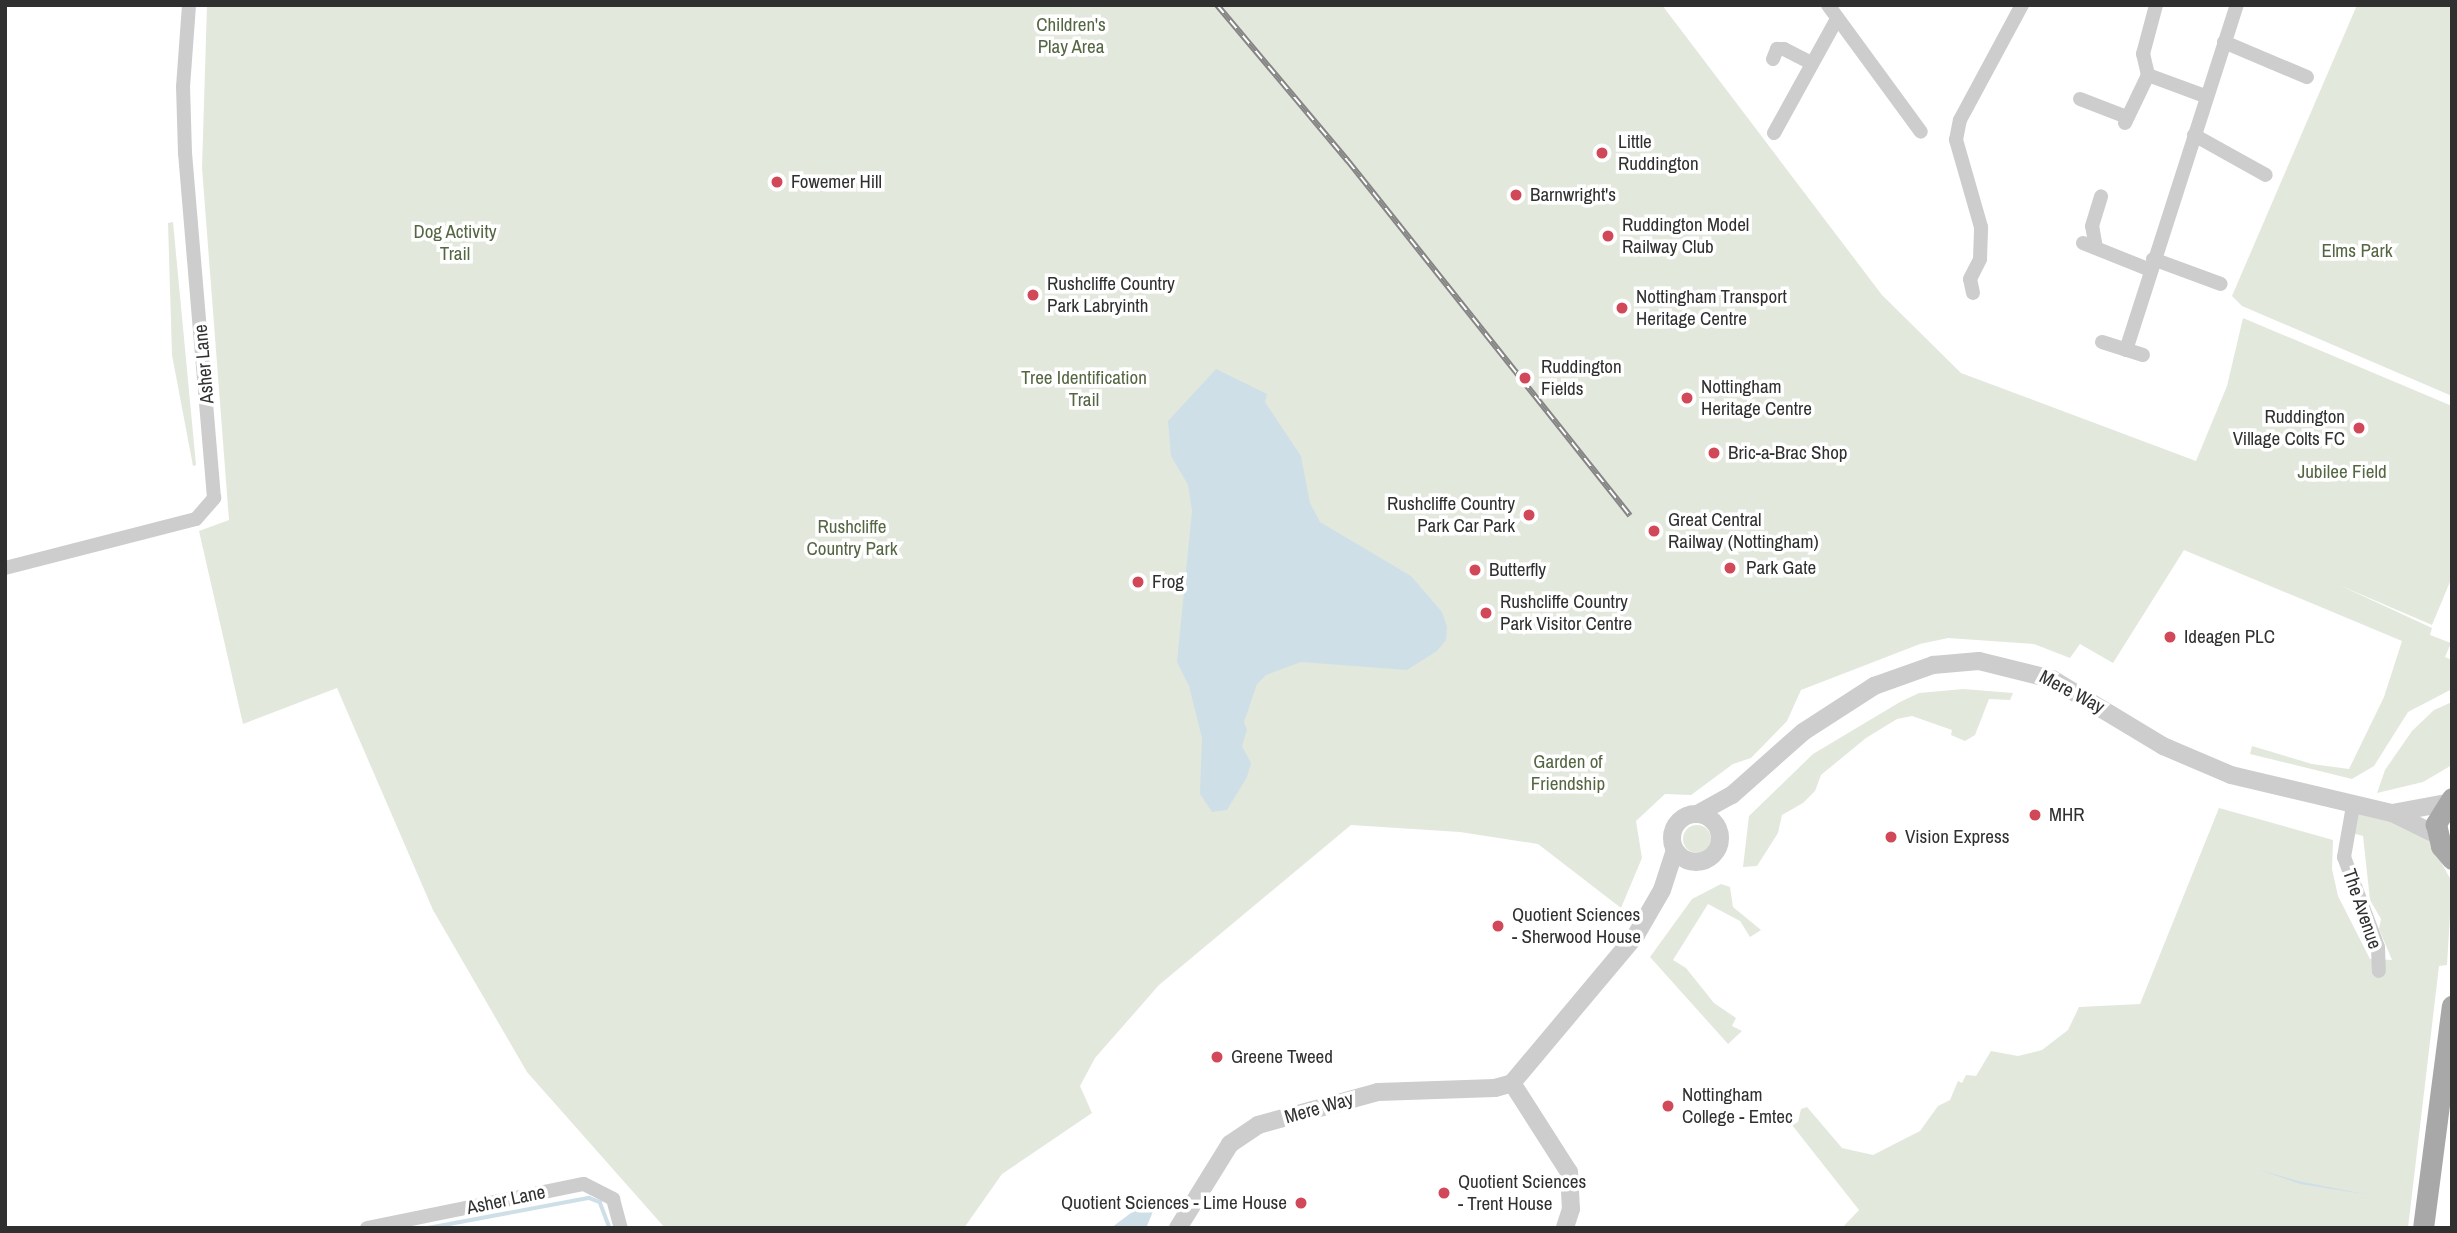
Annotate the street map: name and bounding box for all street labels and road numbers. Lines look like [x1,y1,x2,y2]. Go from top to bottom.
street label: Asher Lane [189,323,219,405]
street label: Mere Way [2036,665,2108,719]
street label: The Avenue [2338,866,2386,952]
street label: Mere Way [1282,1087,1356,1129]
street label: Asher Lane [465,1181,547,1219]

